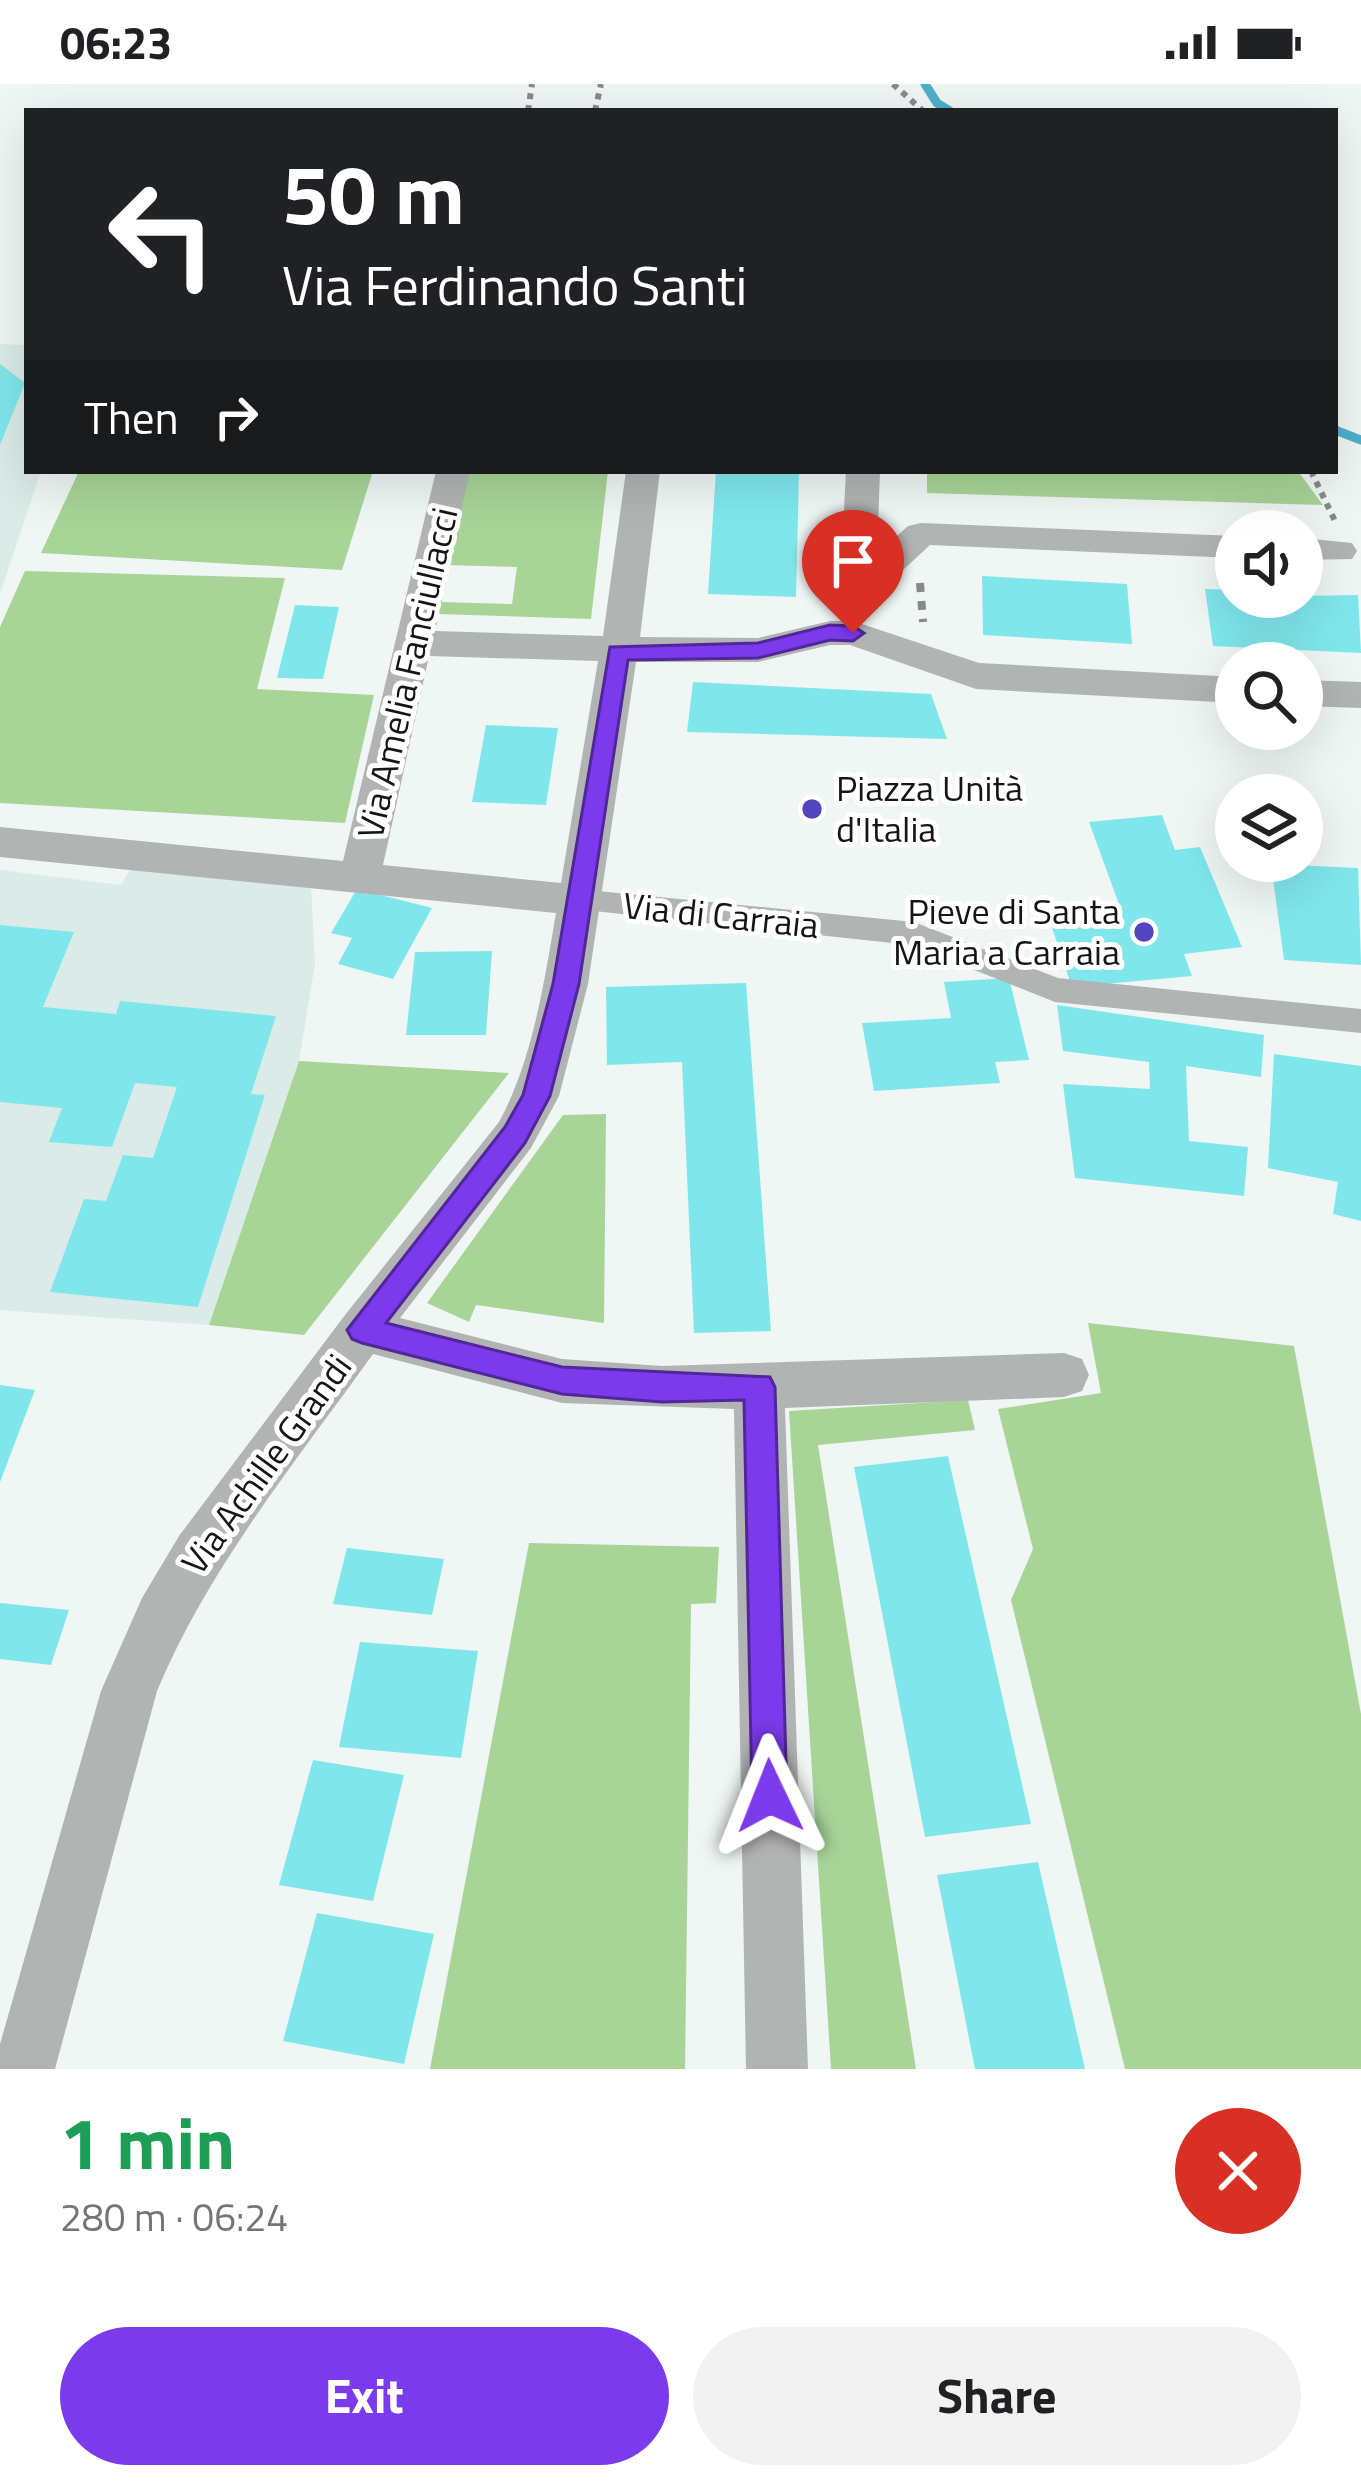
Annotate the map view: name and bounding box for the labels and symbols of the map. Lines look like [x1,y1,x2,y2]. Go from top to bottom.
street label: Via Amelia Fanciullacci [342,502,471,844]
pin [802,510,904,633]
place label: Piazza Unità d'Italia [836,760,1023,856]
marker: Piazza Unità d'Italia [799,796,825,822]
street label: Via di Carraia [621,877,821,952]
place label: Pieve di Santa Maria a Carraia [893,883,1120,979]
marker: Pieve di Santa Maria a Carraia [1131,919,1157,945]
street label: Via Achille Grandi [167,1342,364,1585]
position arrow [707,1733,833,1859]

